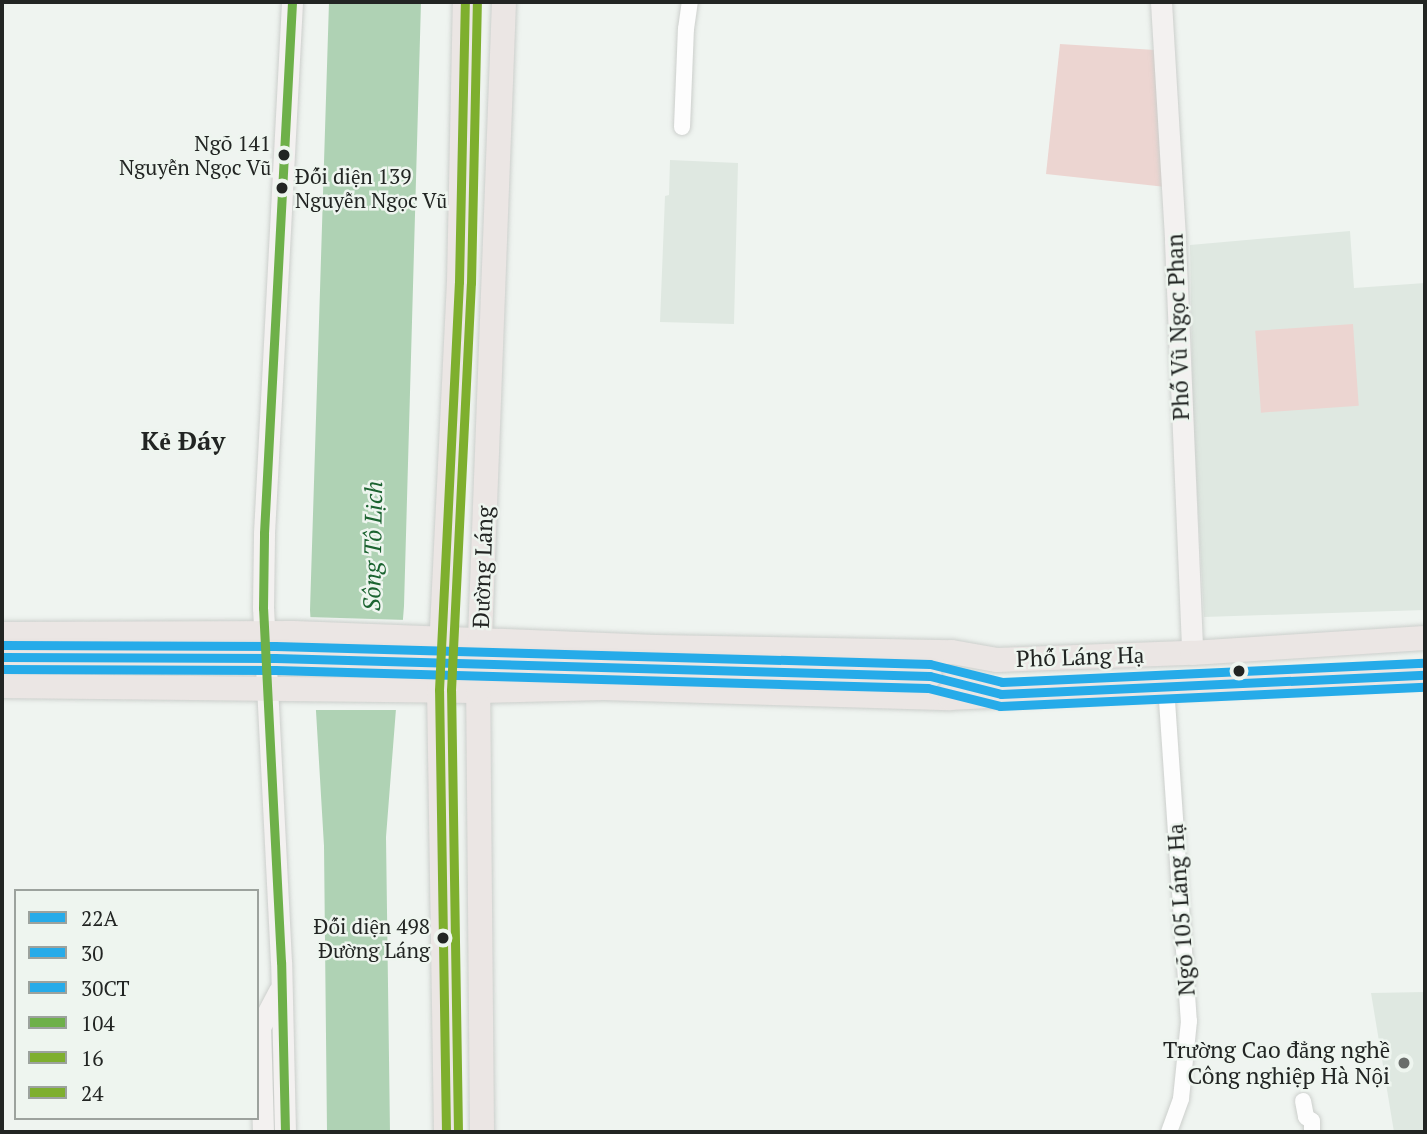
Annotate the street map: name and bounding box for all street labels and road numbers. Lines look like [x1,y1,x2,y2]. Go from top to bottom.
street label: Phố Vũ Ngọc Phan [1161,233,1195,421]
street label: Đường Láng [467,505,499,629]
street label: Phố Láng Hạ [1016,641,1144,673]
street label: Ngõ 105 Láng Hạ [1161,823,1201,997]

